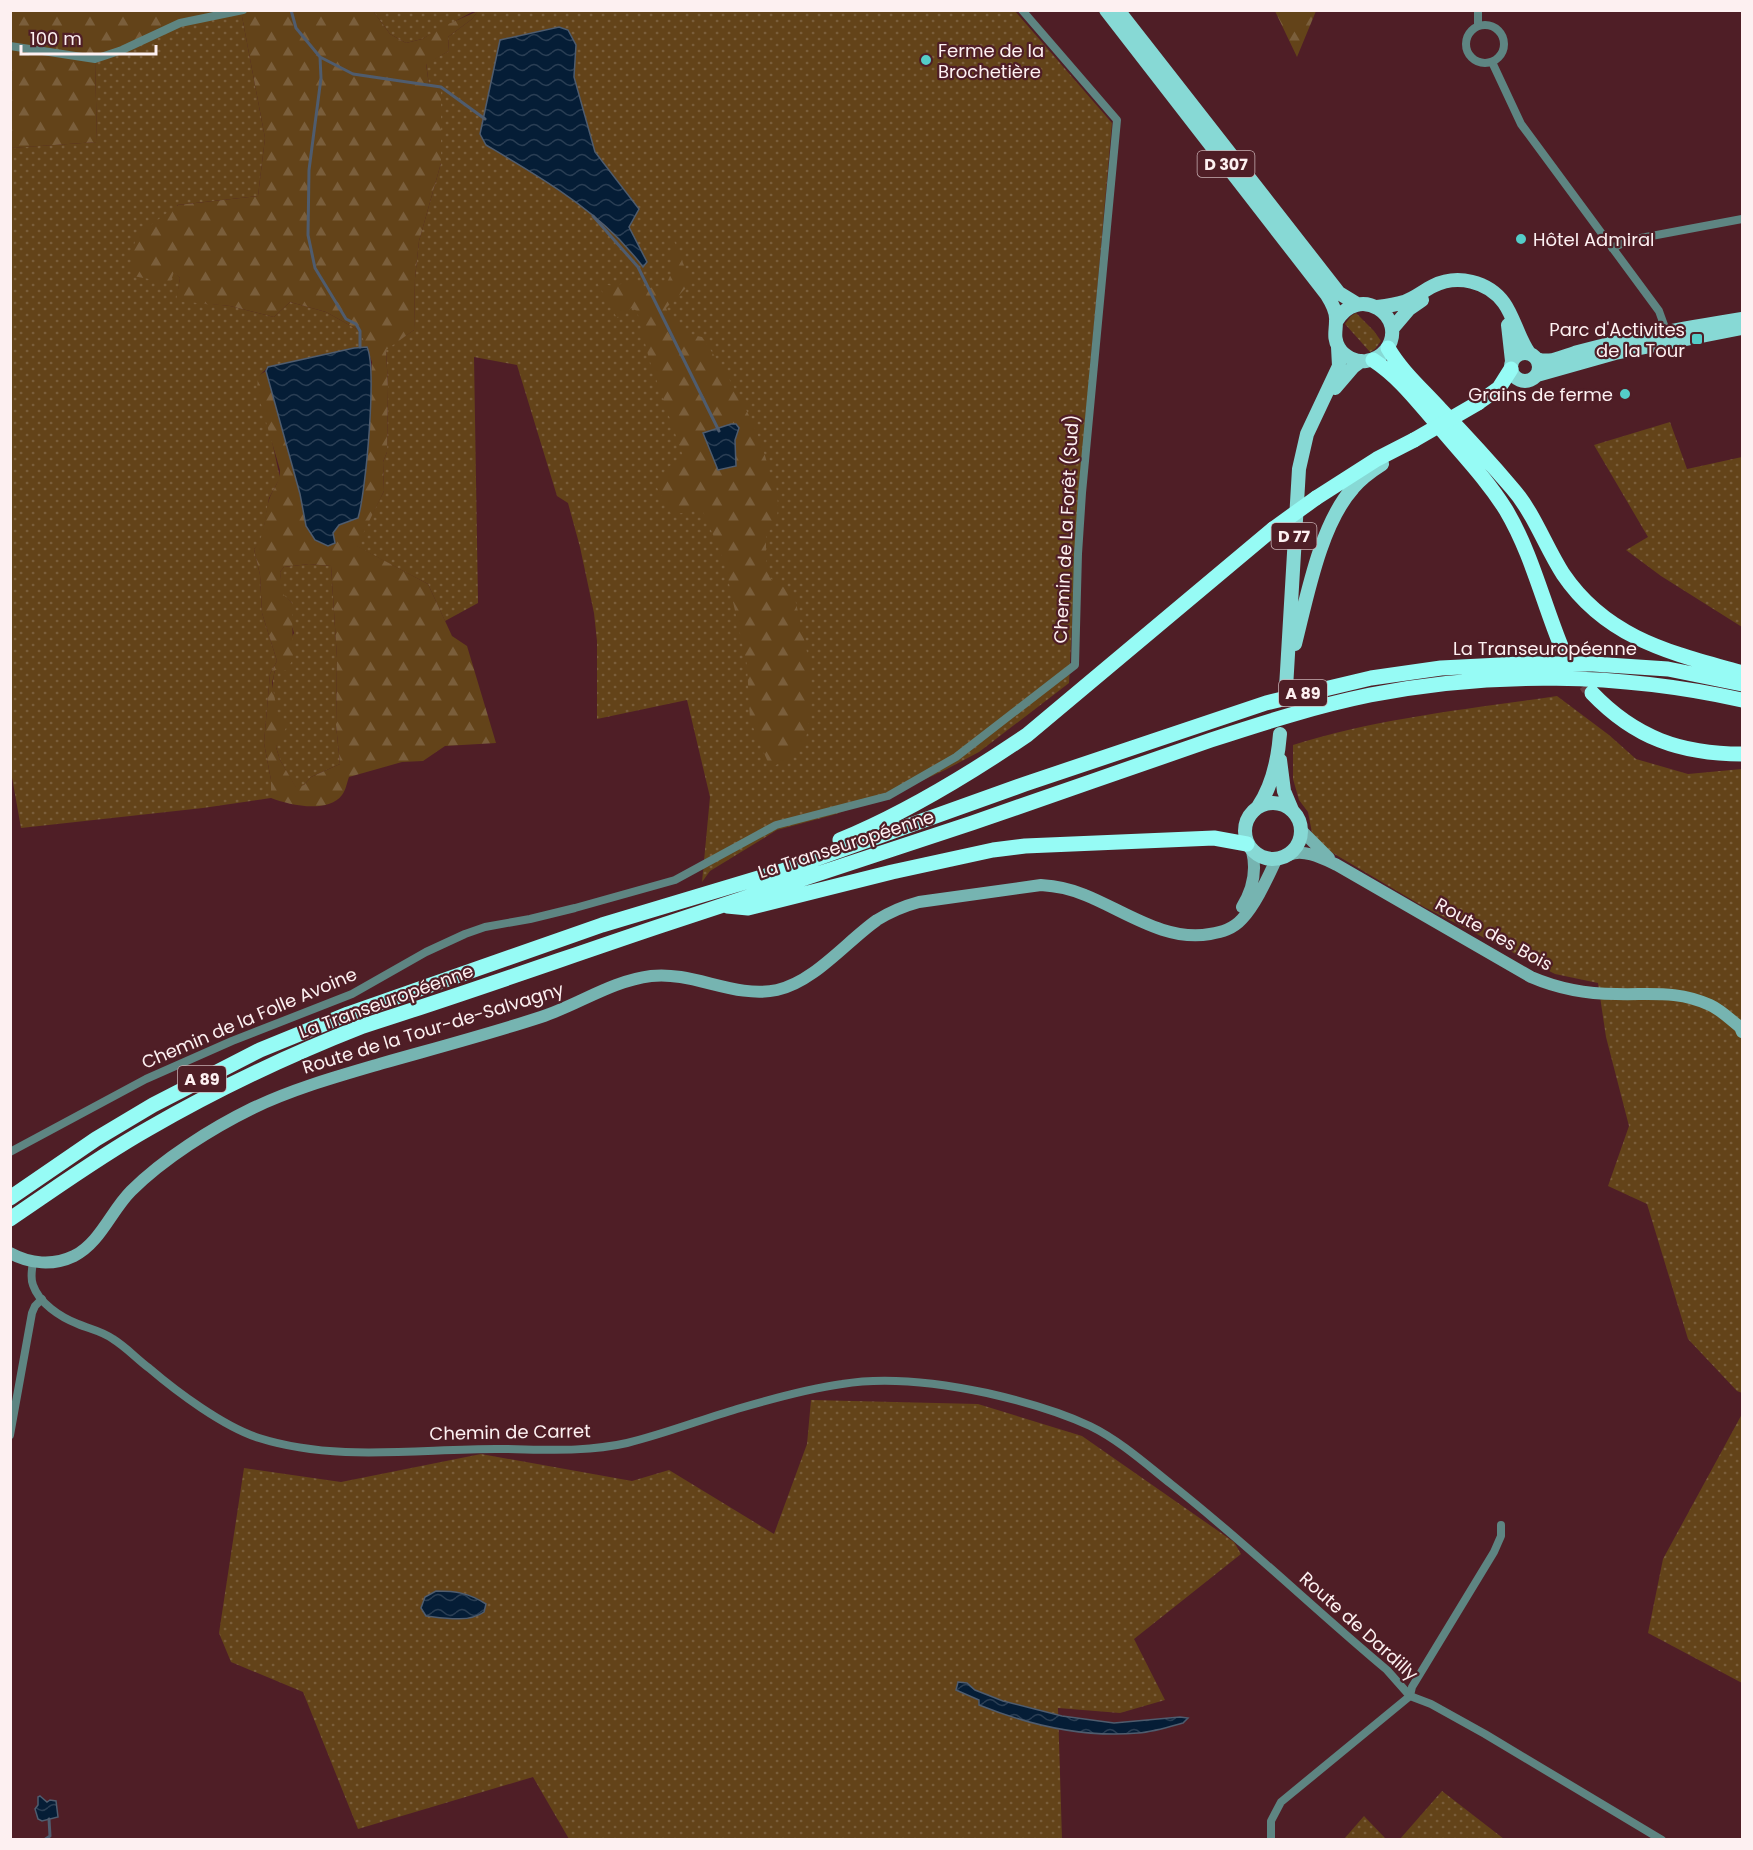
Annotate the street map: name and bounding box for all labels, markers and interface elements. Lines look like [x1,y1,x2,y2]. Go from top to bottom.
scale bar [21,18,156,56]
text: 100 m [30,26,82,51]
place label: Ferme de la Brochetière [938,38,1044,84]
marker: Ferme de la Brochetière [919,53,933,67]
road number: D 307 [1198,151,1254,177]
place label: Hôtel Admiral [1533,227,1655,252]
marker: Hôtel Admiral [1514,232,1528,246]
place label: Parc d'Activites de la Tour [1549,317,1685,363]
marker: Parc d'Activites de la Tour [1690,332,1704,346]
place label: Grains de ferme [1468,382,1613,407]
marker: Grains de ferme [1618,387,1632,401]
street label: Chemin de La Forêt (Sud) [1048,414,1084,644]
road number: D 77 [1272,523,1316,549]
street label: La Transeuropéenne [1453,636,1637,661]
road number: A 89 [1279,680,1327,706]
street label: La Transeuropéenne [755,804,937,884]
street label: Route des Bois [1431,891,1557,977]
street label: La Transeuropéenne [295,958,477,1044]
street label: Chemin de la Folle Avoine [137,961,361,1075]
street label: Route de la Tour-de-Salvagny [299,976,567,1080]
road number: A 89 [178,1066,226,1092]
street label: Chemin de Carret [429,1418,591,1446]
street label: Route de Dardilly [1294,1566,1424,1686]

